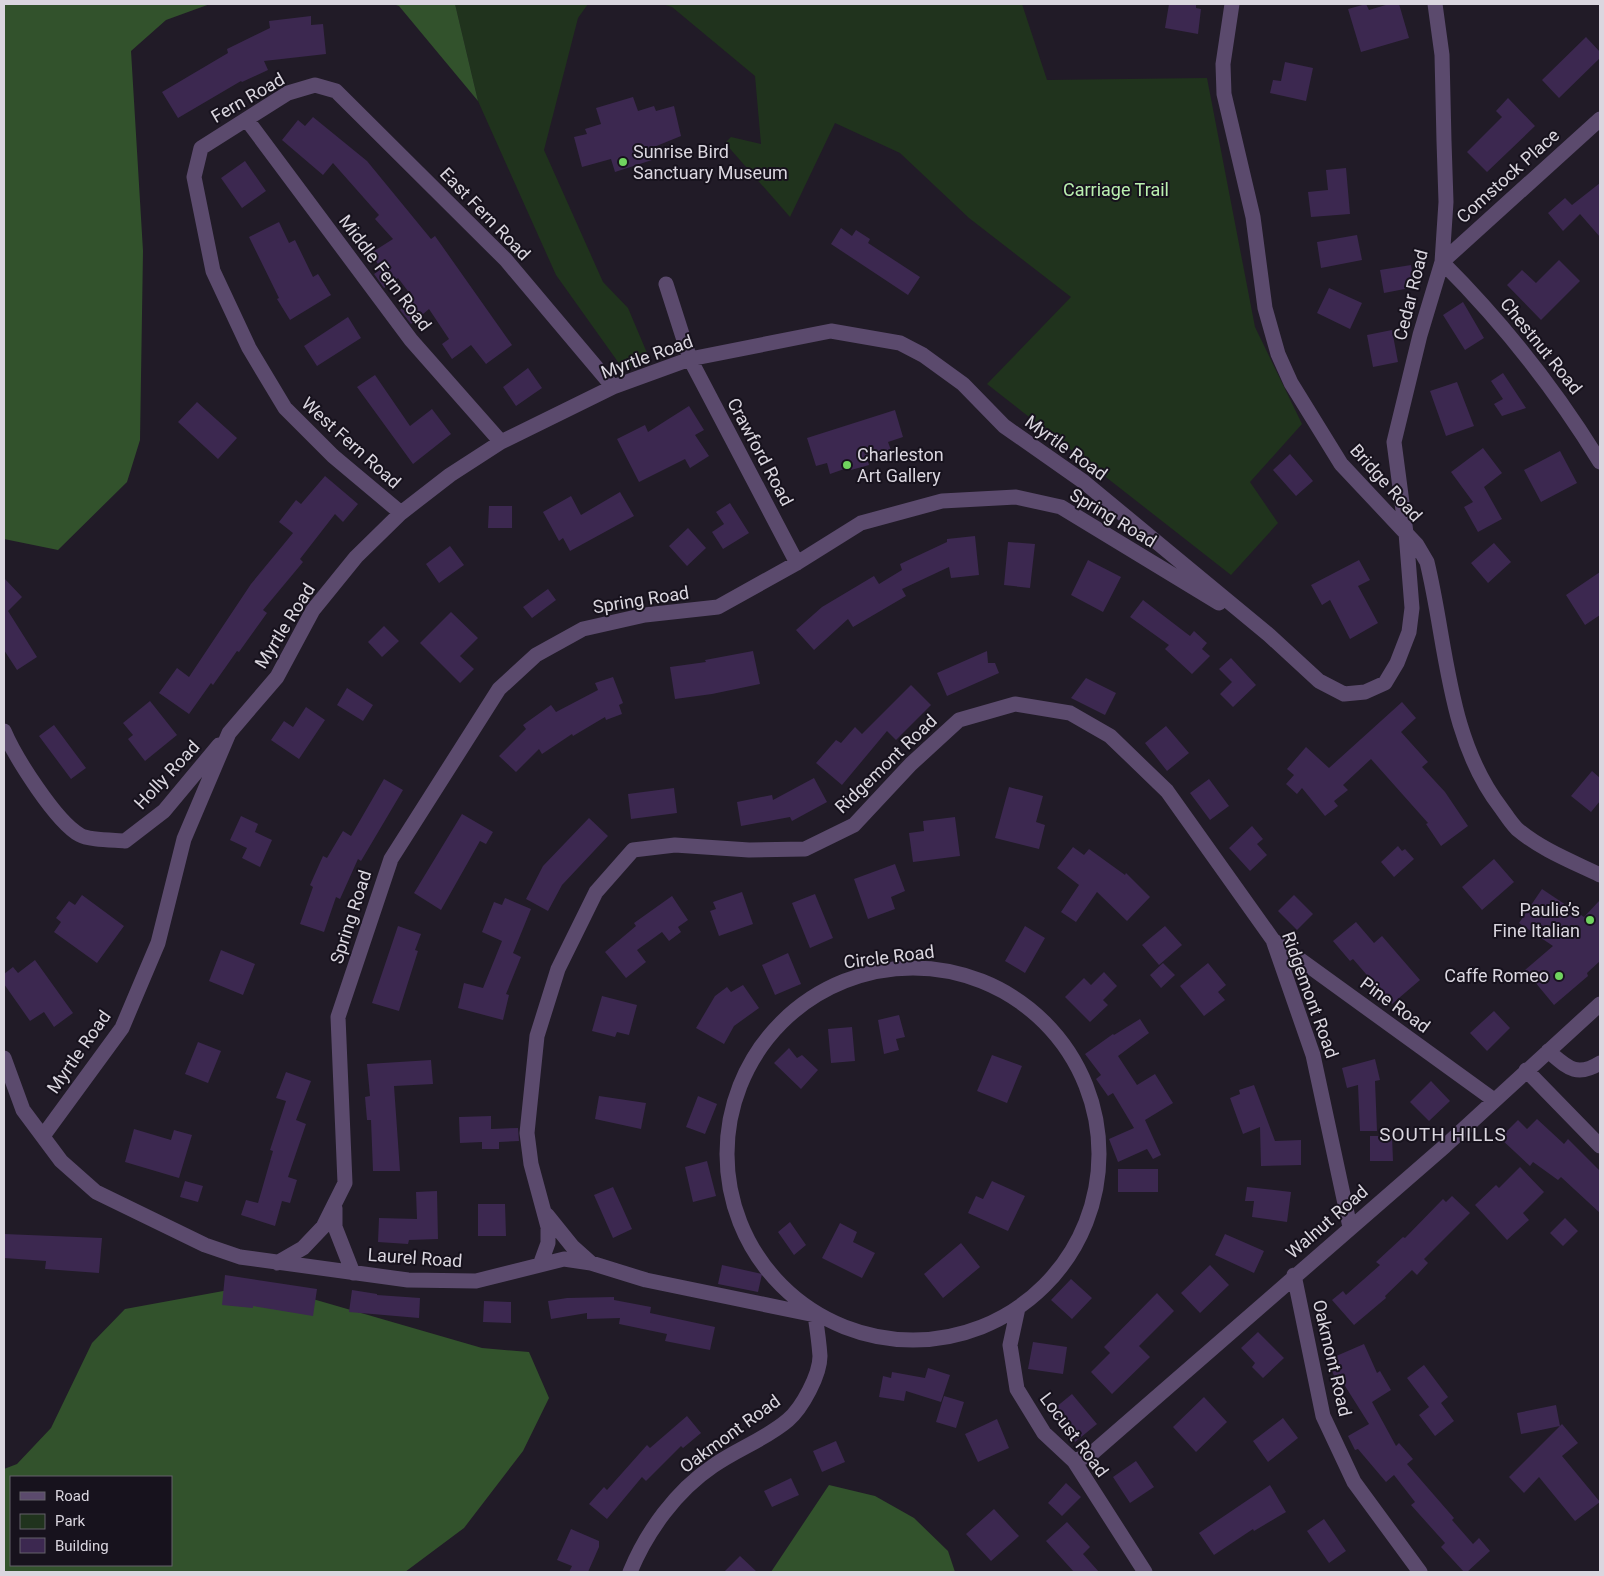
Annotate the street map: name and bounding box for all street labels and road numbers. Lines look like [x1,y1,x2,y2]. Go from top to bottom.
street label: Fern Road [207,68,288,127]
street label: Comstock Place [1452,124,1563,227]
street label: East Fern Road [436,163,535,264]
street label: Middle Fern Road [335,211,436,335]
street label: Cedar Road [1389,247,1432,343]
street label: Chestnut Road [1496,293,1587,398]
street label: Myrtle Road [598,330,696,383]
street label: West Fern Road [297,393,405,493]
street label: Crawford Road [723,394,798,509]
street label: Myrtle Road [1021,411,1111,484]
street label: Bridge Road [1346,439,1427,526]
street label: Spring Road [1066,484,1160,552]
street label: Myrtle Road [250,579,319,672]
street label: Spring Road [591,582,691,617]
street label: Ridgemont Road [831,710,941,817]
street label: Holly Road [130,736,204,813]
street label: Spring Road [326,867,376,966]
street label: Ridgemont Road [1278,929,1343,1061]
street label: Circle Road [842,941,935,972]
street label: Pine Road [1356,972,1434,1037]
street label: Myrtle Road [42,1006,115,1097]
street label: Walnut Road [1282,1180,1372,1263]
street label: Laurel Road [367,1244,463,1271]
street label: Oakmont Road [1309,1298,1356,1418]
street label: Locust Road [1036,1388,1113,1481]
street label: Oakmont Road [675,1390,784,1477]

